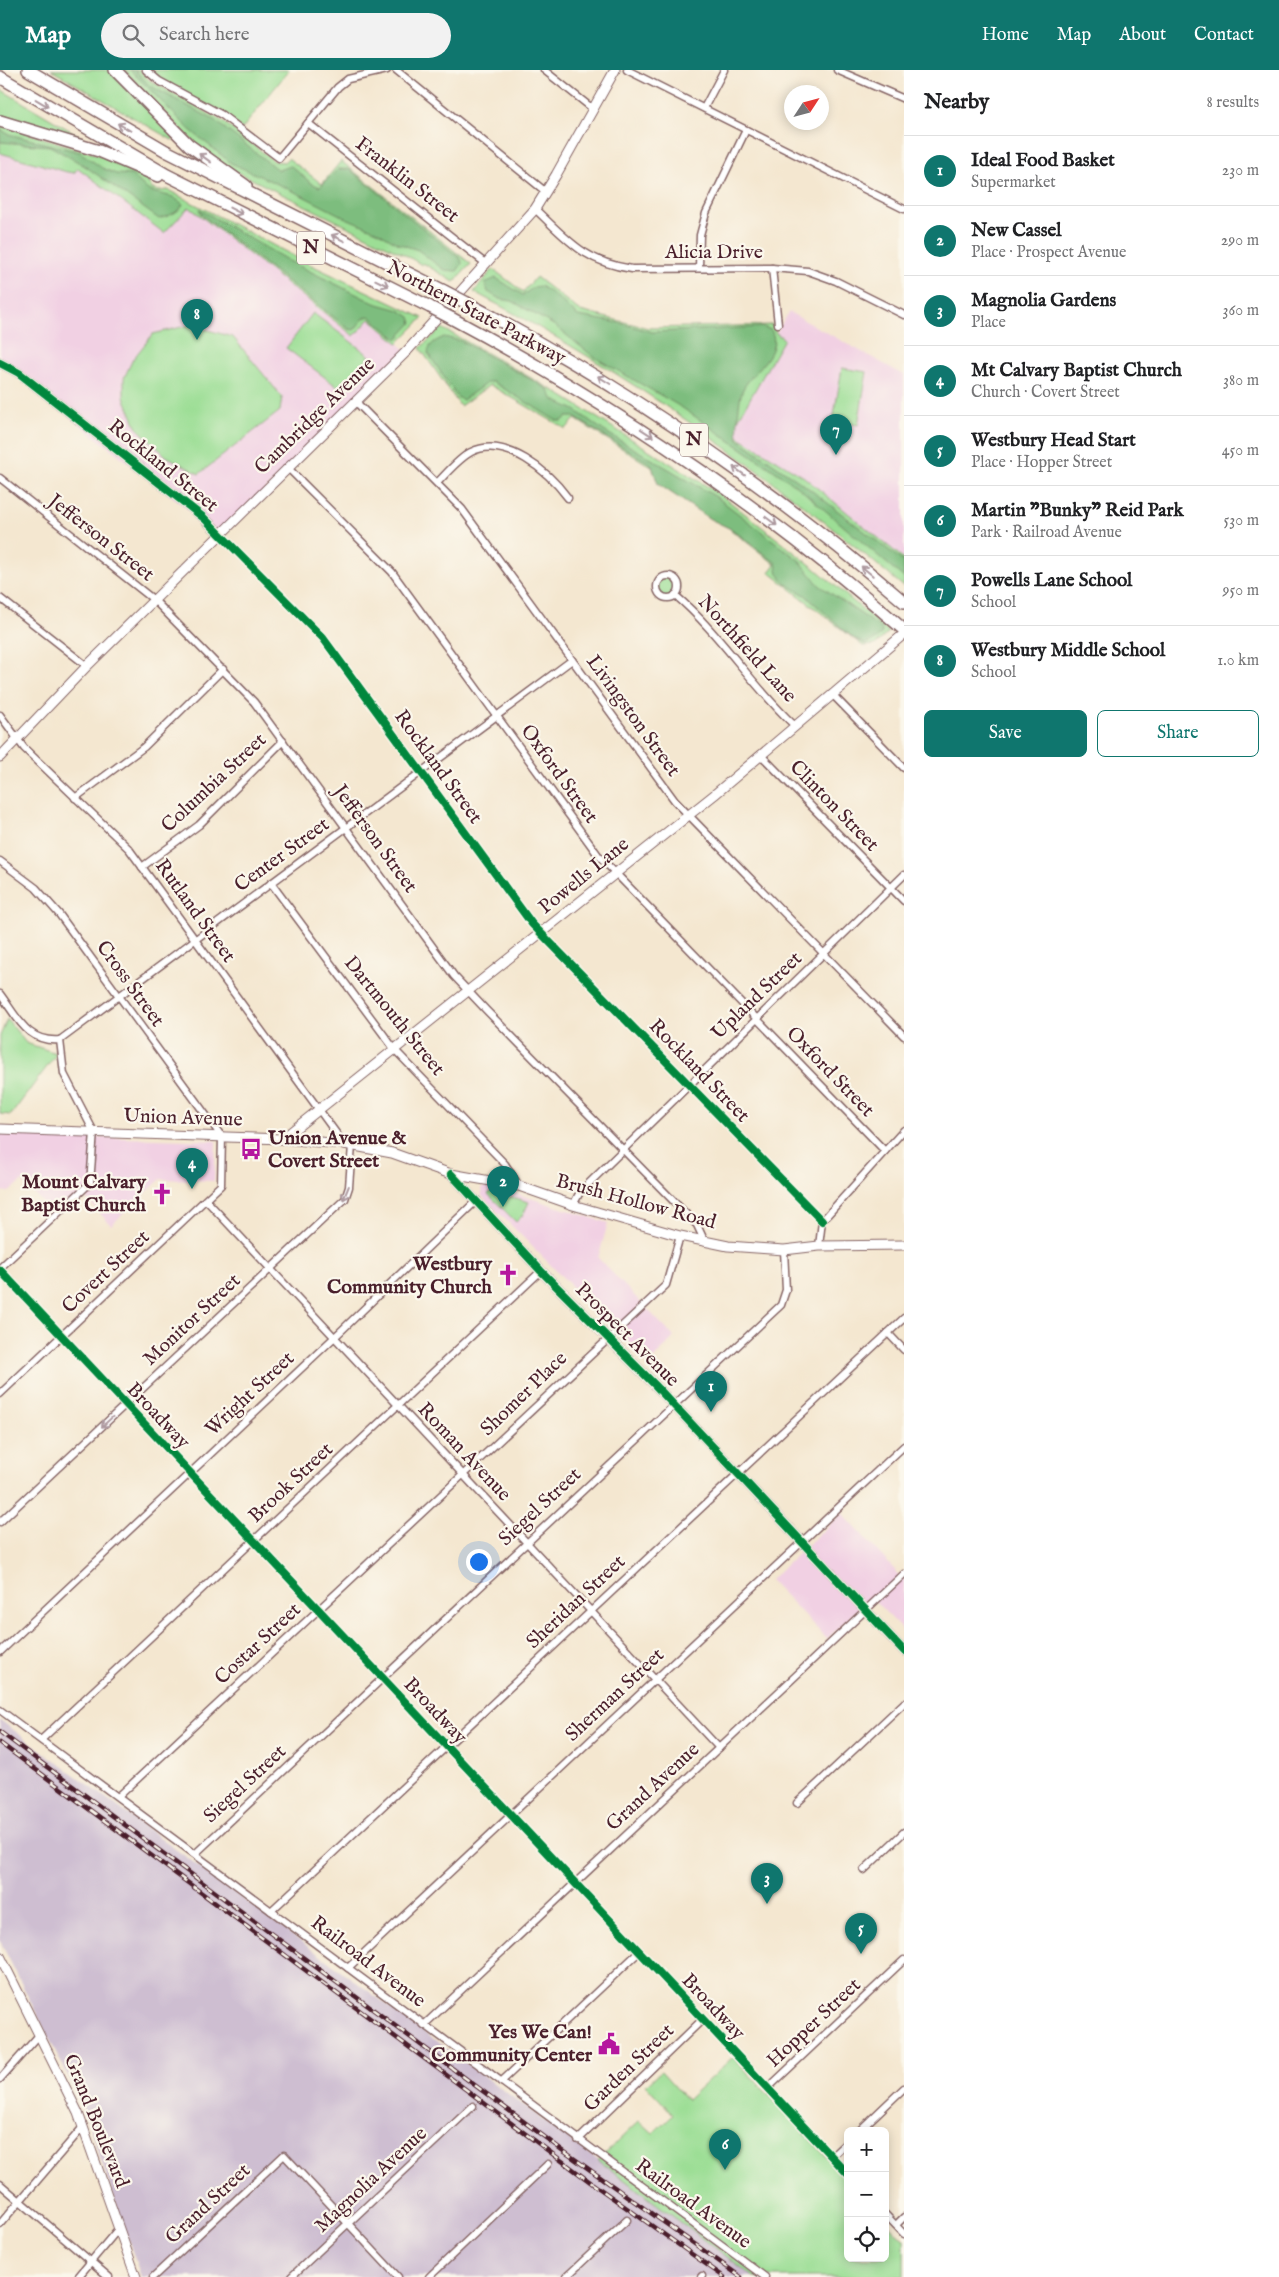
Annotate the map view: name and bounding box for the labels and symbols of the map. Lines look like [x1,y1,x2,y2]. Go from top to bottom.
north arrow [784,85,829,130]
one-way arrow [34,98,48,108]
one-way arrow [116,122,131,132]
street label: Franklin Street [350,132,464,229]
one-way arrow [199,152,212,163]
one-way arrow [228,207,243,216]
road number: N [297,232,325,264]
one-way arrow [330,233,345,243]
street label: Alicia Drive [664,240,763,265]
street label: Northern State Parkway [382,255,570,371]
one-way arrow [374,279,389,288]
pin: 8 [181,299,213,340]
street label: Cambridge Avenue [250,352,380,480]
one-way arrow [597,375,611,385]
street label: Rockland Street [103,414,223,518]
pin: 7 [820,414,852,455]
road number: N [680,424,708,456]
one-way arrow [639,428,653,438]
one-way arrow [732,466,746,476]
street label: Jefferson Street [41,488,159,587]
one-way arrow [764,516,778,526]
one-way arrow [861,565,874,576]
street label: Northfield Lane [692,590,802,708]
street label: Livingston Street [580,650,686,782]
street label: Rockland Street [388,705,488,829]
street label: Oxford Street [515,720,603,828]
street label: Columbia Street [156,728,272,838]
street label: Clinton Street [784,755,884,857]
street label: Jefferson Street [326,778,423,898]
street label: Center Street [230,812,335,898]
street label: Powells Lane [534,832,634,920]
street label: Rutland Street [149,854,241,968]
street label: Cross Street [90,936,170,1032]
street label: Upland Street [706,946,808,1046]
street label: Dartmouth Street [338,951,450,1081]
street label: Rockland Street [643,1014,755,1128]
street label: Oxford Street [781,1022,879,1123]
street label: Union Avenue [123,1103,243,1133]
place label: Union Avenue & Covert Street [267,1126,407,1174]
bus stop icon: Union Avenue & Covert Street [238,1136,264,1162]
pin: 4 [176,1148,208,1189]
pin: 2 [487,1166,519,1207]
street label: Brush Hollow Road [553,1169,719,1235]
place label: Mount Calvary Baptist Church [21,1170,147,1218]
church icon: Mount Calvary Baptist Church [149,1181,175,1207]
one-way arrow [341,1185,350,1200]
street label: Covert Street [57,1225,155,1319]
place label: Westbury Community Church [327,1252,493,1300]
church icon: Westbury Community Church [495,1262,521,1288]
street label: Monitor Street [138,1268,246,1371]
street label: Prospect Avenue [569,1277,685,1393]
street label: Wright Street [200,1346,300,1442]
street label: Shomer Place [475,1346,573,1442]
pin: 1 [695,1371,727,1412]
street label: Broadway [121,1378,195,1455]
street label: Roman Avenue [412,1397,516,1507]
one-way arrow [101,1416,114,1428]
street label: Brook Street [243,1437,339,1529]
street label: Siegel Street [493,1462,587,1552]
your location [466,1549,492,1575]
street label: Sheridan Street [521,1550,631,1654]
street label: Costar Street [210,1598,306,1690]
street label: Sherman Street [560,1643,670,1747]
street label: Broadway [398,1673,472,1750]
street label: Grand Avenue [601,1737,705,1837]
street label: Siegel Street [198,1739,292,1829]
pin: 3 [751,1863,783,1904]
street label: Railroad Avenue [306,1911,430,2013]
pin: 5 [845,1913,877,1954]
street label: Broadway [676,1969,750,2046]
street label: Hopper Street [762,1973,866,2073]
street label: Garden Street [578,2018,680,2117]
place label: Yes We Can! Community Center [431,2020,593,2068]
public building icon: Yes We Can! Community Center [596,2031,622,2057]
street label: Grand Boulevard [58,2051,134,2192]
street label: Magnolia Avenue [310,2122,432,2238]
pin: 6 [709,2129,741,2170]
street label: Railroad Avenue [630,2153,756,2255]
street label: Grand Street [160,2158,256,2250]

